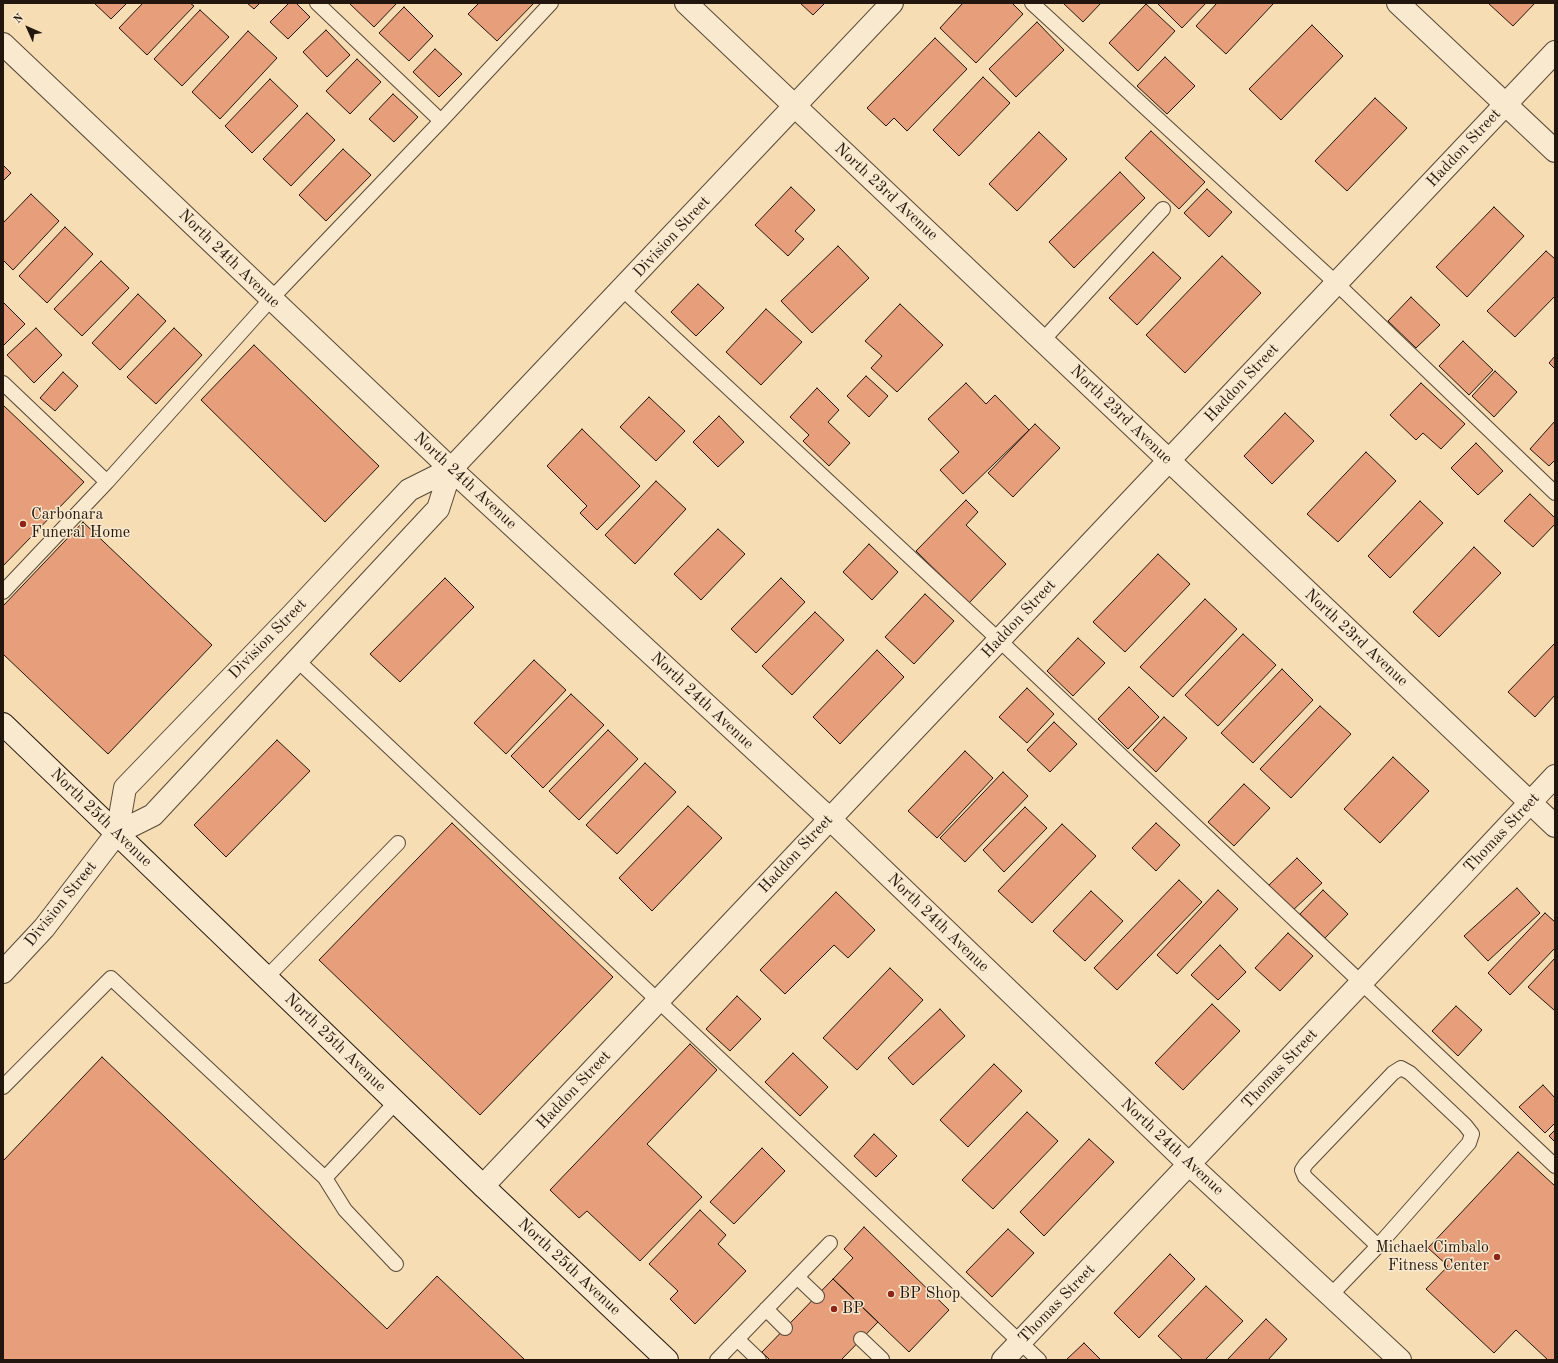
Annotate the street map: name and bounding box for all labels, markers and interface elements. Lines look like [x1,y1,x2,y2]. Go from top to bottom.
north arrow [8,8,48,48]
text: N [12,12,26,26]
street label: Haddon Street [1423,105,1505,191]
street label: North 23rd Avenue [830,139,942,245]
street label: Division Street [629,192,715,282]
street label: North 24th Avenue [174,206,284,312]
street label: Haddon Street [1201,340,1283,426]
street label: North 23rd Avenue [1066,361,1176,469]
street label: North 24th Avenue [410,428,520,534]
place label: Carbonara Funeral Home [31,505,130,543]
marker: Carbonara Funeral Home [18,519,28,529]
street label: Haddon Street [978,576,1060,662]
street label: North 23rd Avenue [1300,585,1412,691]
street label: Division Street [225,595,311,683]
street label: North 24th Avenue [647,648,757,754]
street label: North 25th Avenue [46,765,156,871]
street label: Thomas Street [1460,789,1544,877]
street label: Haddon Street [755,811,837,897]
street label: Division Street [21,857,101,951]
street label: North 24th Avenue [883,870,993,976]
street label: North 25th Avenue [280,990,390,1096]
street label: Thomas Street [1238,1025,1322,1113]
street label: Haddon Street [533,1047,615,1133]
street label: North 24th Avenue [1117,1094,1227,1200]
street label: North 25th Avenue [514,1214,624,1320]
place label: Michael Cimbalo Fitness Center [1375,1238,1489,1276]
marker: Michael Cimbalo Fitness Center [1492,1252,1502,1262]
street label: Thomas Street [1014,1260,1100,1348]
place label: BP Shop [899,1284,960,1304]
marker: BP Shop [886,1289,896,1299]
place label: BP [842,1299,864,1319]
marker: BP [829,1304,839,1314]

